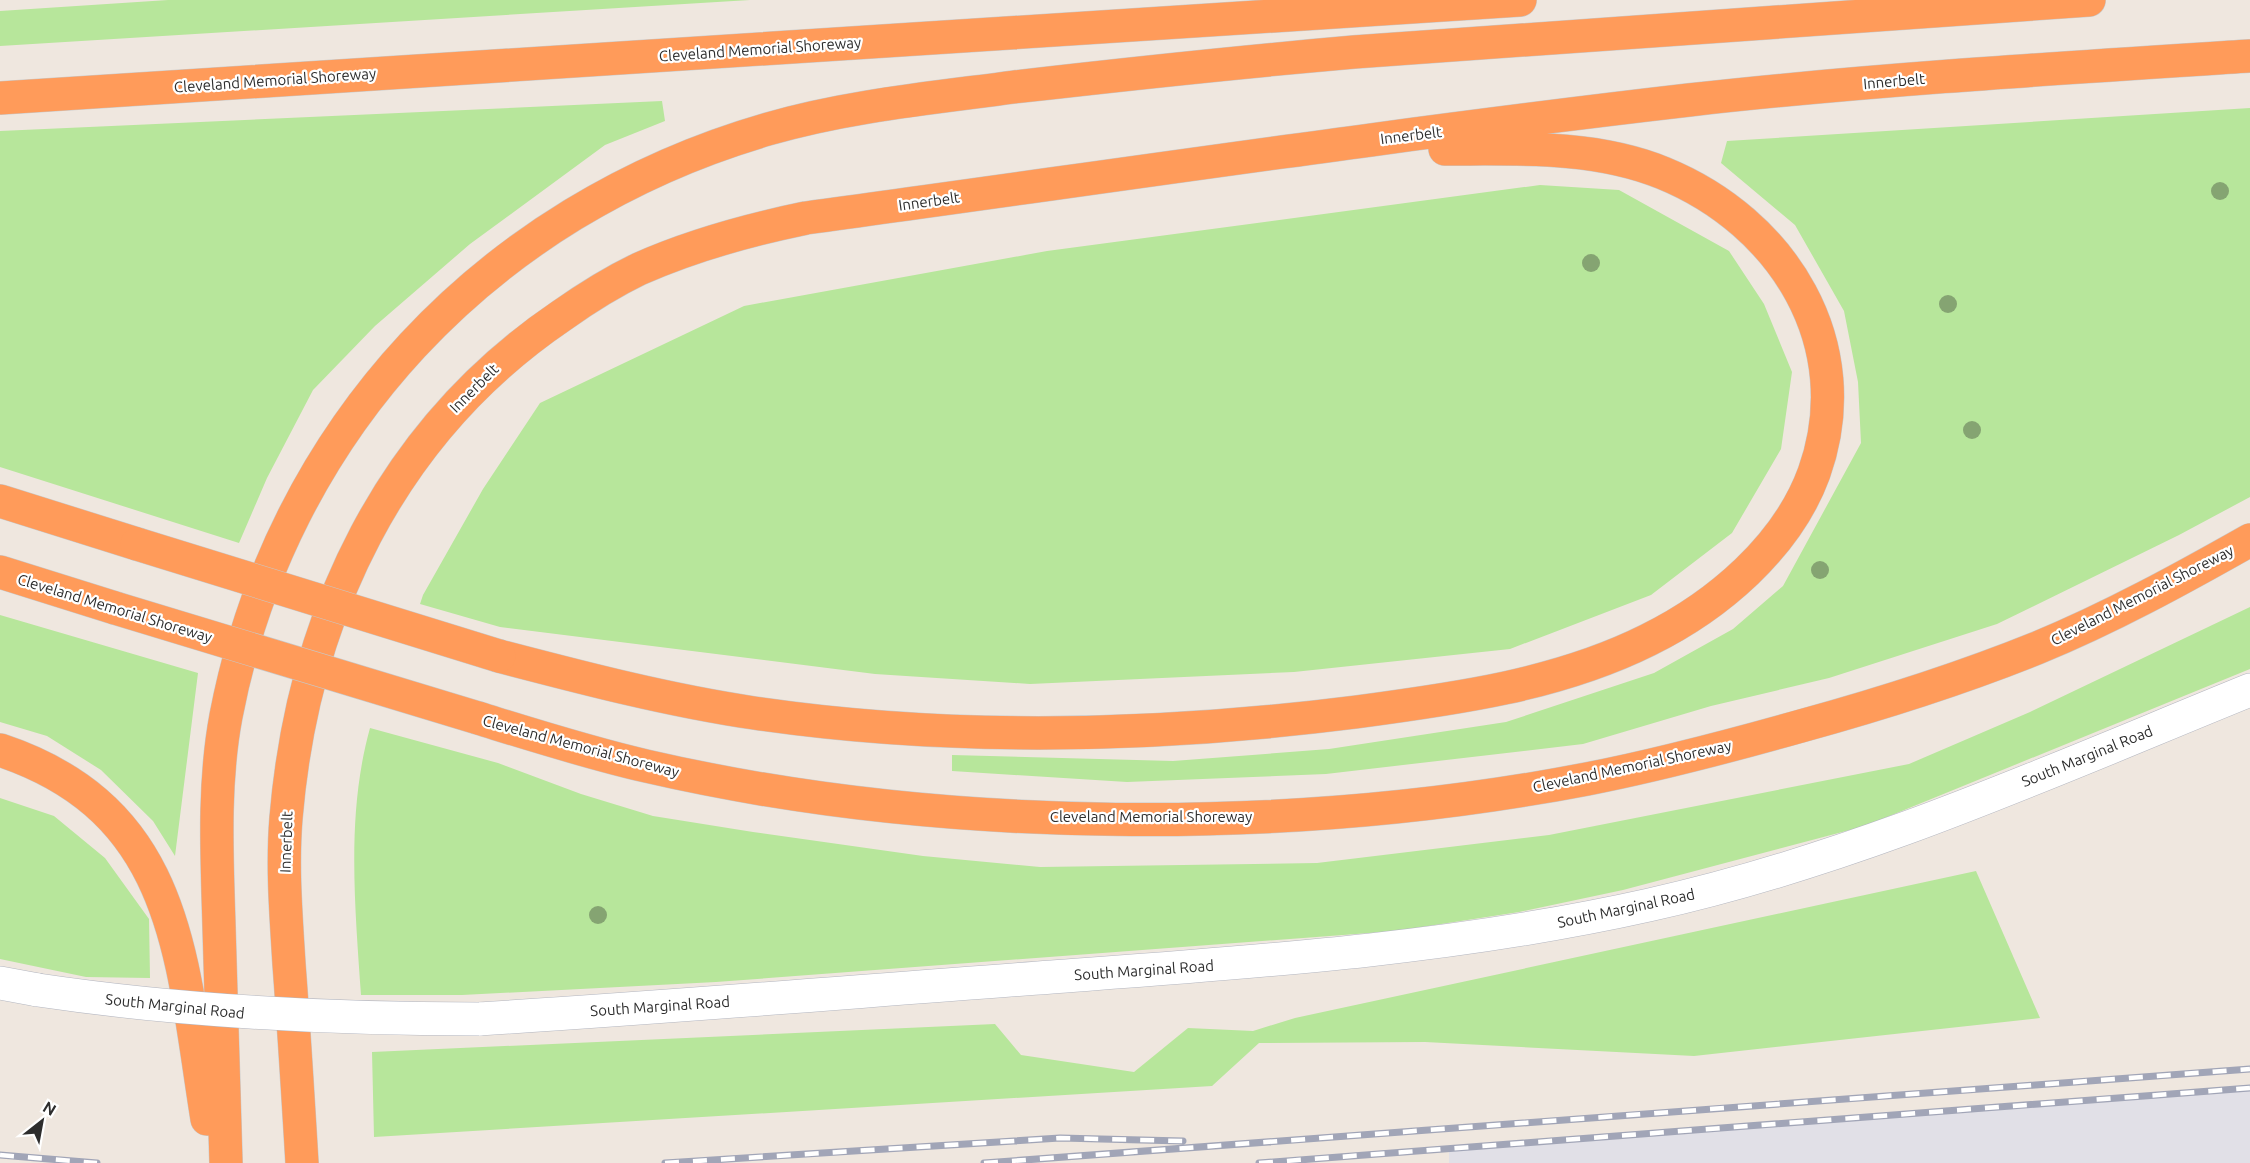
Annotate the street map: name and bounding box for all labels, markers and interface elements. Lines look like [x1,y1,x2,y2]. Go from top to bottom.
street label: Cleveland Memorial Shoreway [658,33,862,65]
street label: Cleveland Memorial Shoreway [173,64,377,96]
street label: Innerbelt [1862,70,1926,92]
street label: Innerbelt [1379,123,1443,147]
street label: Innerbelt [897,188,961,214]
street label: Innerbelt [446,360,502,416]
street label: Cleveland Memorial Shoreway [2048,541,2236,649]
street label: Cleveland Memorial Shoreway [16,570,214,646]
street label: Cleveland Memorial Shoreway [481,712,681,780]
street label: South Marginal Road [2019,722,2155,790]
street label: Cleveland Memorial Shoreway [1531,737,1733,795]
street label: Cleveland Memorial Shoreway [1050,808,1252,825]
street label: Innerbelt [276,811,296,873]
street label: South Marginal Road [1556,885,1696,931]
street label: South Marginal Road [1074,957,1214,983]
street label: South Marginal Road [104,990,246,1022]
street label: South Marginal Road [590,993,730,1019]
north arrow [12,1091,72,1151]
text: N [40,1097,59,1119]

